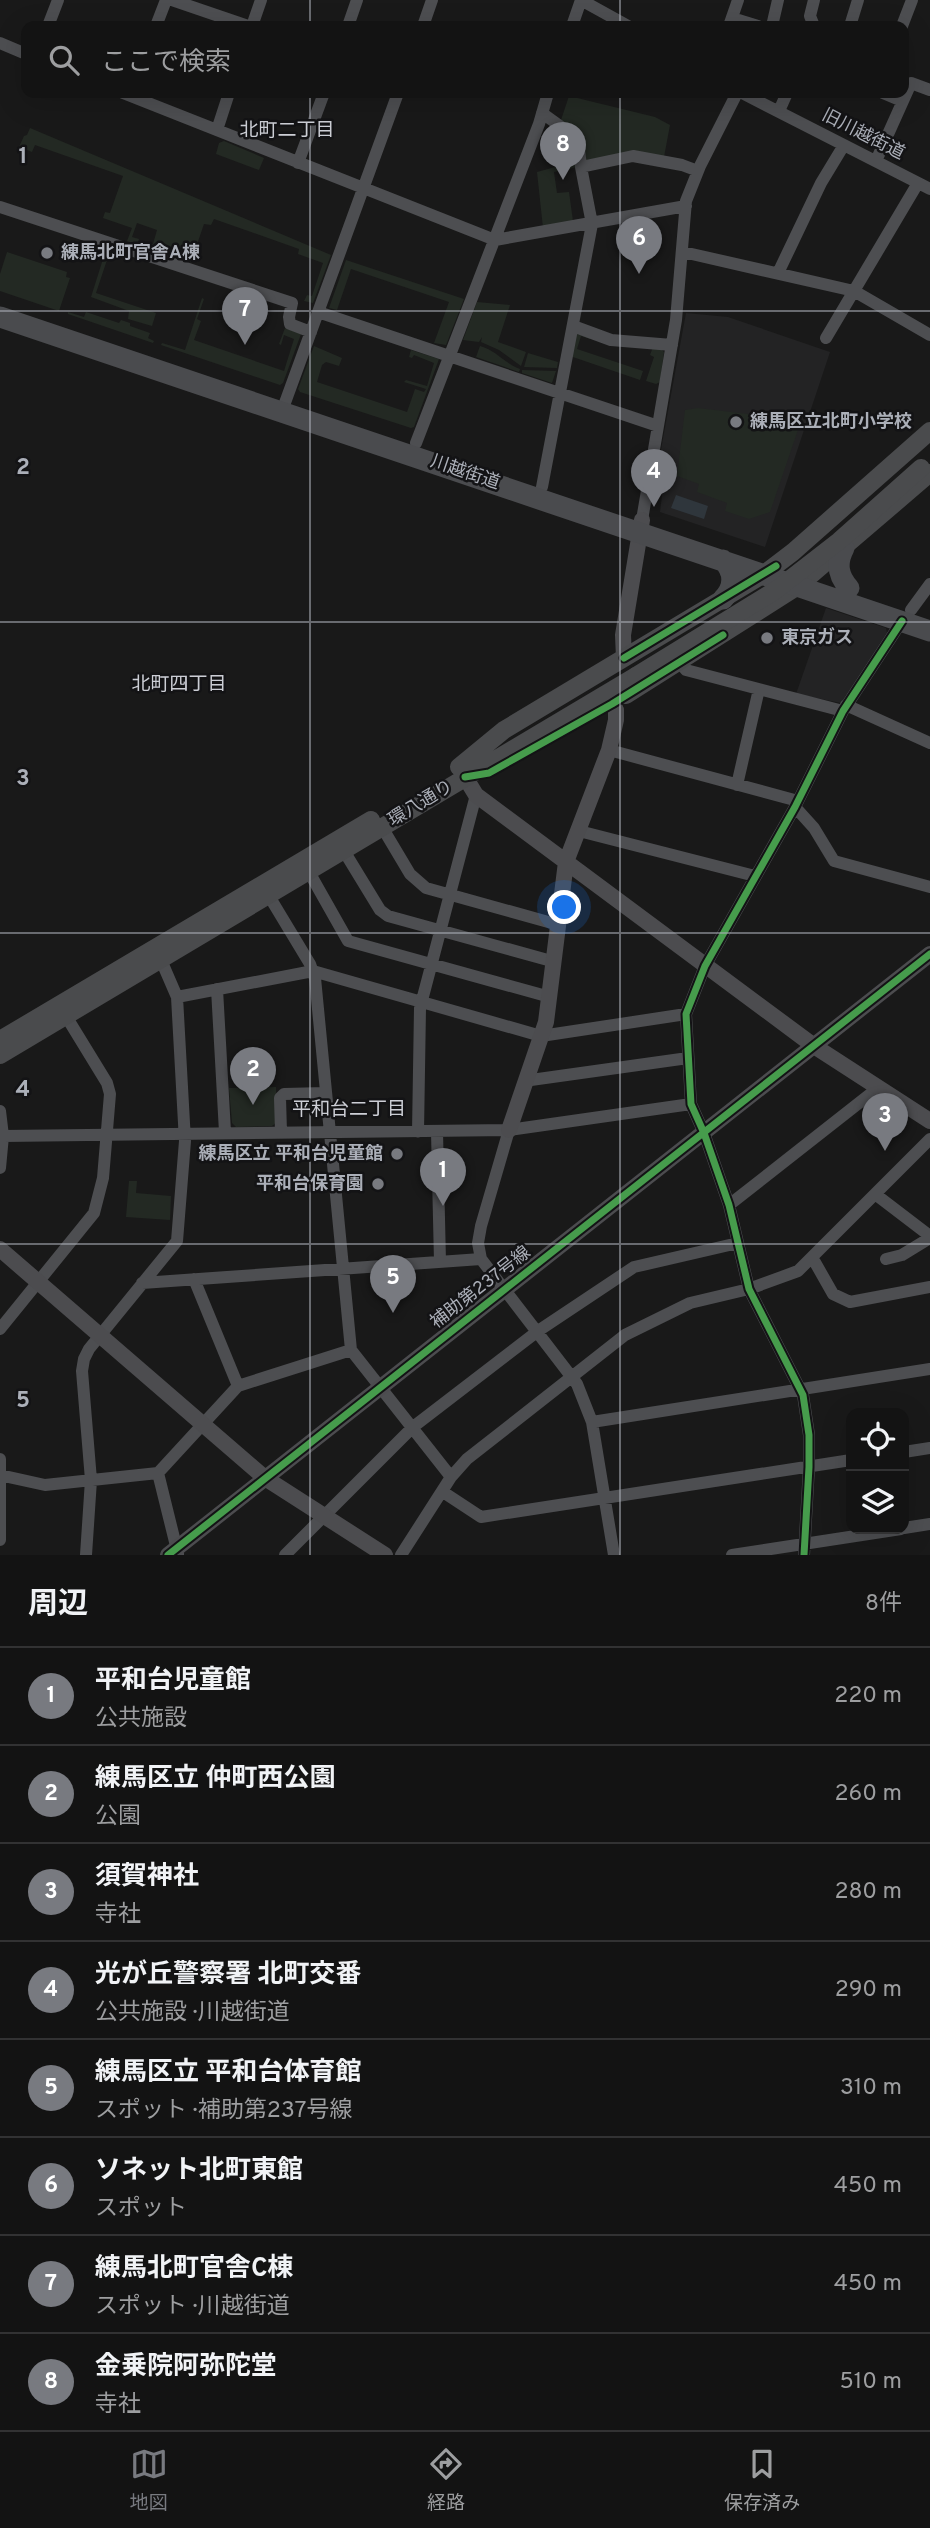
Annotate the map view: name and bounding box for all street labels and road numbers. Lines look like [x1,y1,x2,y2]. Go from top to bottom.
street label: 旧川越街道 [818,104,908,166]
street label: 川越街道 [427,450,503,496]
street label: 環八通り [384,776,458,832]
street label: 補助第237号線 [426,1242,536,1334]

